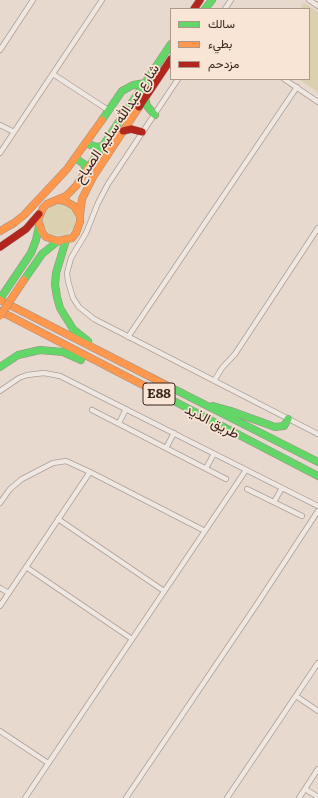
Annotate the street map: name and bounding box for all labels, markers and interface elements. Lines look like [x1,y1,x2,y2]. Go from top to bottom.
legend [170,8,310,80]
text: سالك [208,14,235,32]
text: بطيء [208,34,232,52]
text: مزدحم [208,54,239,72]
street label: شارع عبدالله سليم الصباح [71,61,163,187]
road number: E88 [143,383,175,405]
street label: طريق الذيد [182,401,242,443]

